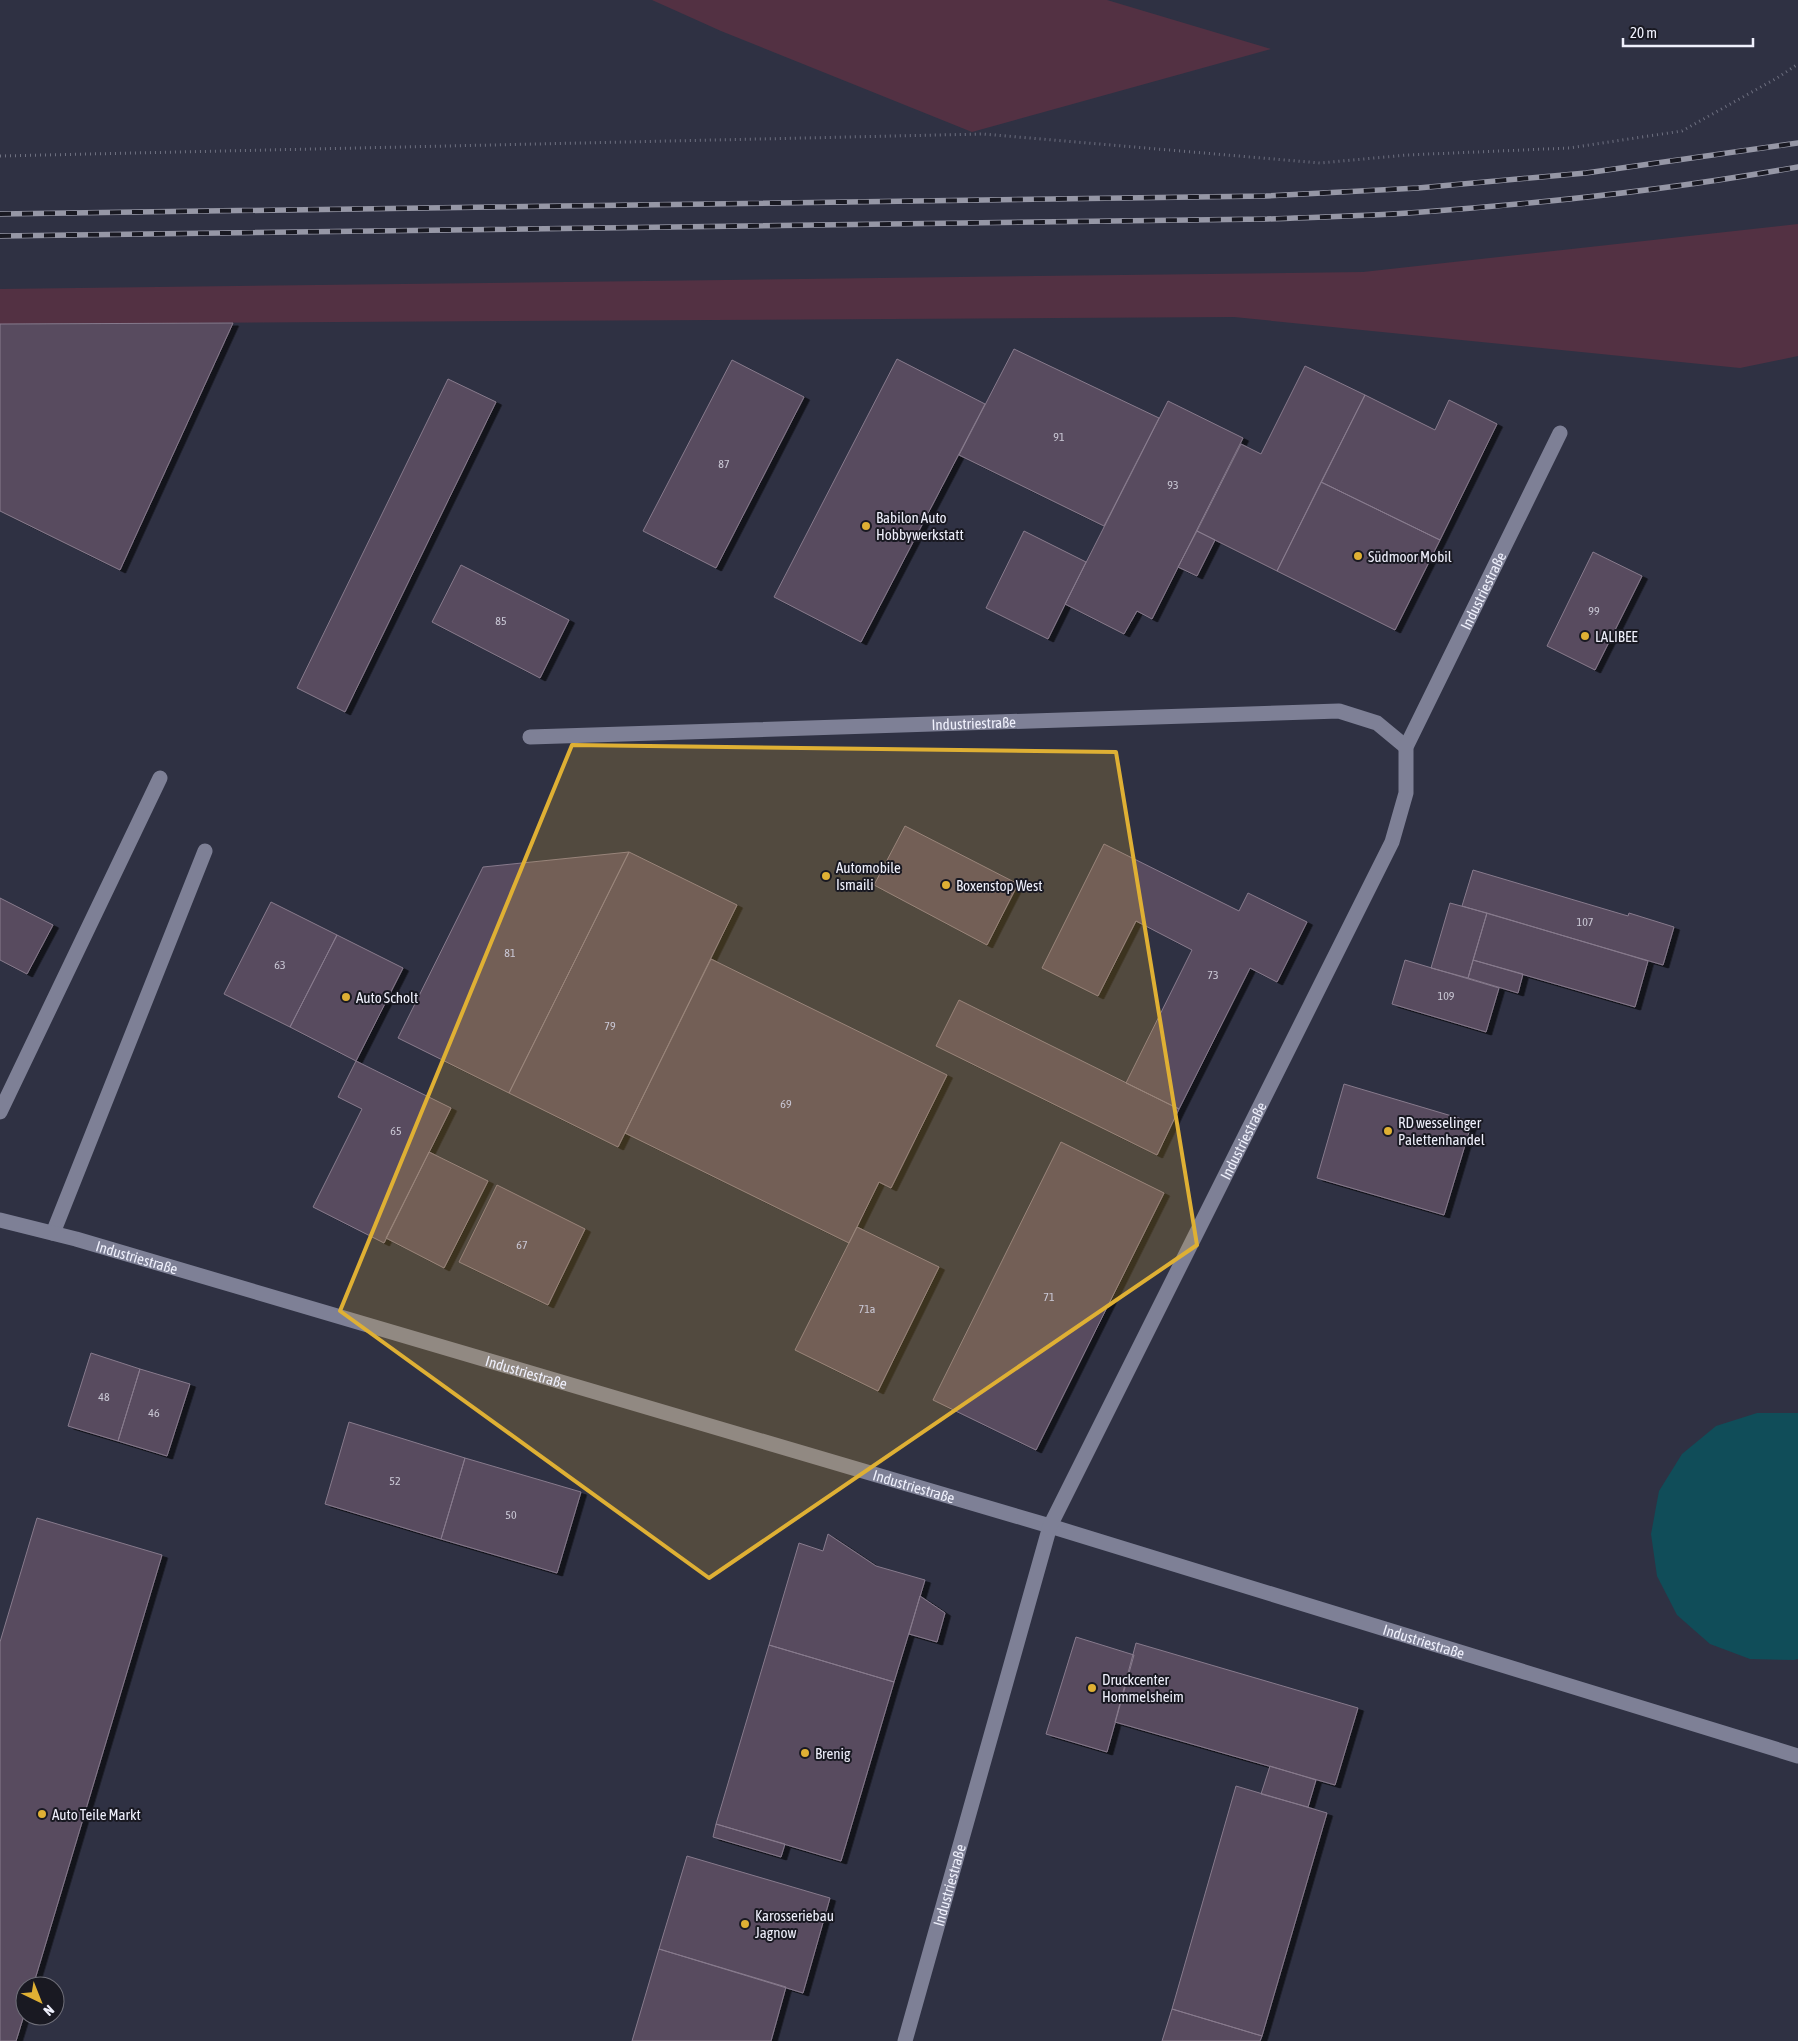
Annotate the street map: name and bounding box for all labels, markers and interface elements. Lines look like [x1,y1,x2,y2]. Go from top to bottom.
scale bar [1623,15,1753,47]
text: 20 m [1630,24,1657,41]
house number: 91 [1053,430,1065,444]
house number: 87 [718,457,730,471]
house number: 93 [1167,478,1179,492]
place label: Babilon Auto Hobbywerkstatt [876,509,964,543]
marker: Babilon Auto Hobbywerkstatt [860,520,872,532]
place label: Südmoor Mobil [1368,548,1452,565]
street label: Industriestraße [1457,549,1509,632]
marker: Südmoor Mobil [1352,550,1364,562]
house number: 99 [1588,604,1600,618]
house number: 85 [495,614,507,628]
place label: LALIBEE [1595,628,1638,645]
marker: LALIBEE [1579,630,1591,642]
street label: Industriestraße [931,713,1016,733]
place label: Automobile Ismaili [836,859,901,893]
marker: Automobile Ismaili [820,870,832,882]
place label: Boxenstop West [956,877,1043,894]
marker: Boxenstop West [940,879,952,891]
house number: 107 [1577,915,1594,929]
house number: 81 [504,946,516,960]
house number: 63 [274,958,286,972]
house number: 73 [1207,968,1219,982]
place label: Auto Scholt [356,989,418,1006]
house number: 109 [1438,989,1455,1003]
marker: Auto Scholt [340,991,352,1003]
house number: 79 [604,1019,616,1033]
house number: 69 [780,1097,792,1111]
street label: Industriestraße [1216,1099,1269,1182]
place label: RD wesselinger Palettenhandel [1398,1114,1485,1148]
house number: 65 [390,1124,402,1138]
marker: RD wesselinger Palettenhandel [1382,1125,1394,1137]
street label: Industriestraße [94,1237,180,1277]
house number: 67 [516,1238,528,1252]
house number: 71 [1043,1290,1055,1304]
house number: 71a [859,1302,875,1316]
street label: Industriestraße [484,1352,570,1392]
house number: 48 [98,1390,110,1404]
house number: 46 [148,1406,160,1420]
street label: Industriestraße [871,1466,957,1506]
house number: 52 [389,1474,401,1488]
house number: 50 [505,1508,517,1522]
street label: Industriestraße [1381,1620,1467,1662]
place label: Druckcenter Hommelsheim [1102,1671,1184,1705]
marker: Druckcenter Hommelsheim [1086,1682,1098,1694]
place label: Brenig [815,1745,851,1762]
marker: Brenig [799,1747,811,1759]
place label: Auto Teile Markt [52,1806,141,1823]
marker: Auto Teile Markt [36,1808,48,1820]
street label: Industriestraße [929,1842,969,1928]
place label: Karosseriebau Jagnow [755,1907,834,1941]
marker: Karosseriebau Jagnow [739,1918,751,1930]
north arrow [15,1976,65,2026]
text: N [40,2002,57,2019]

